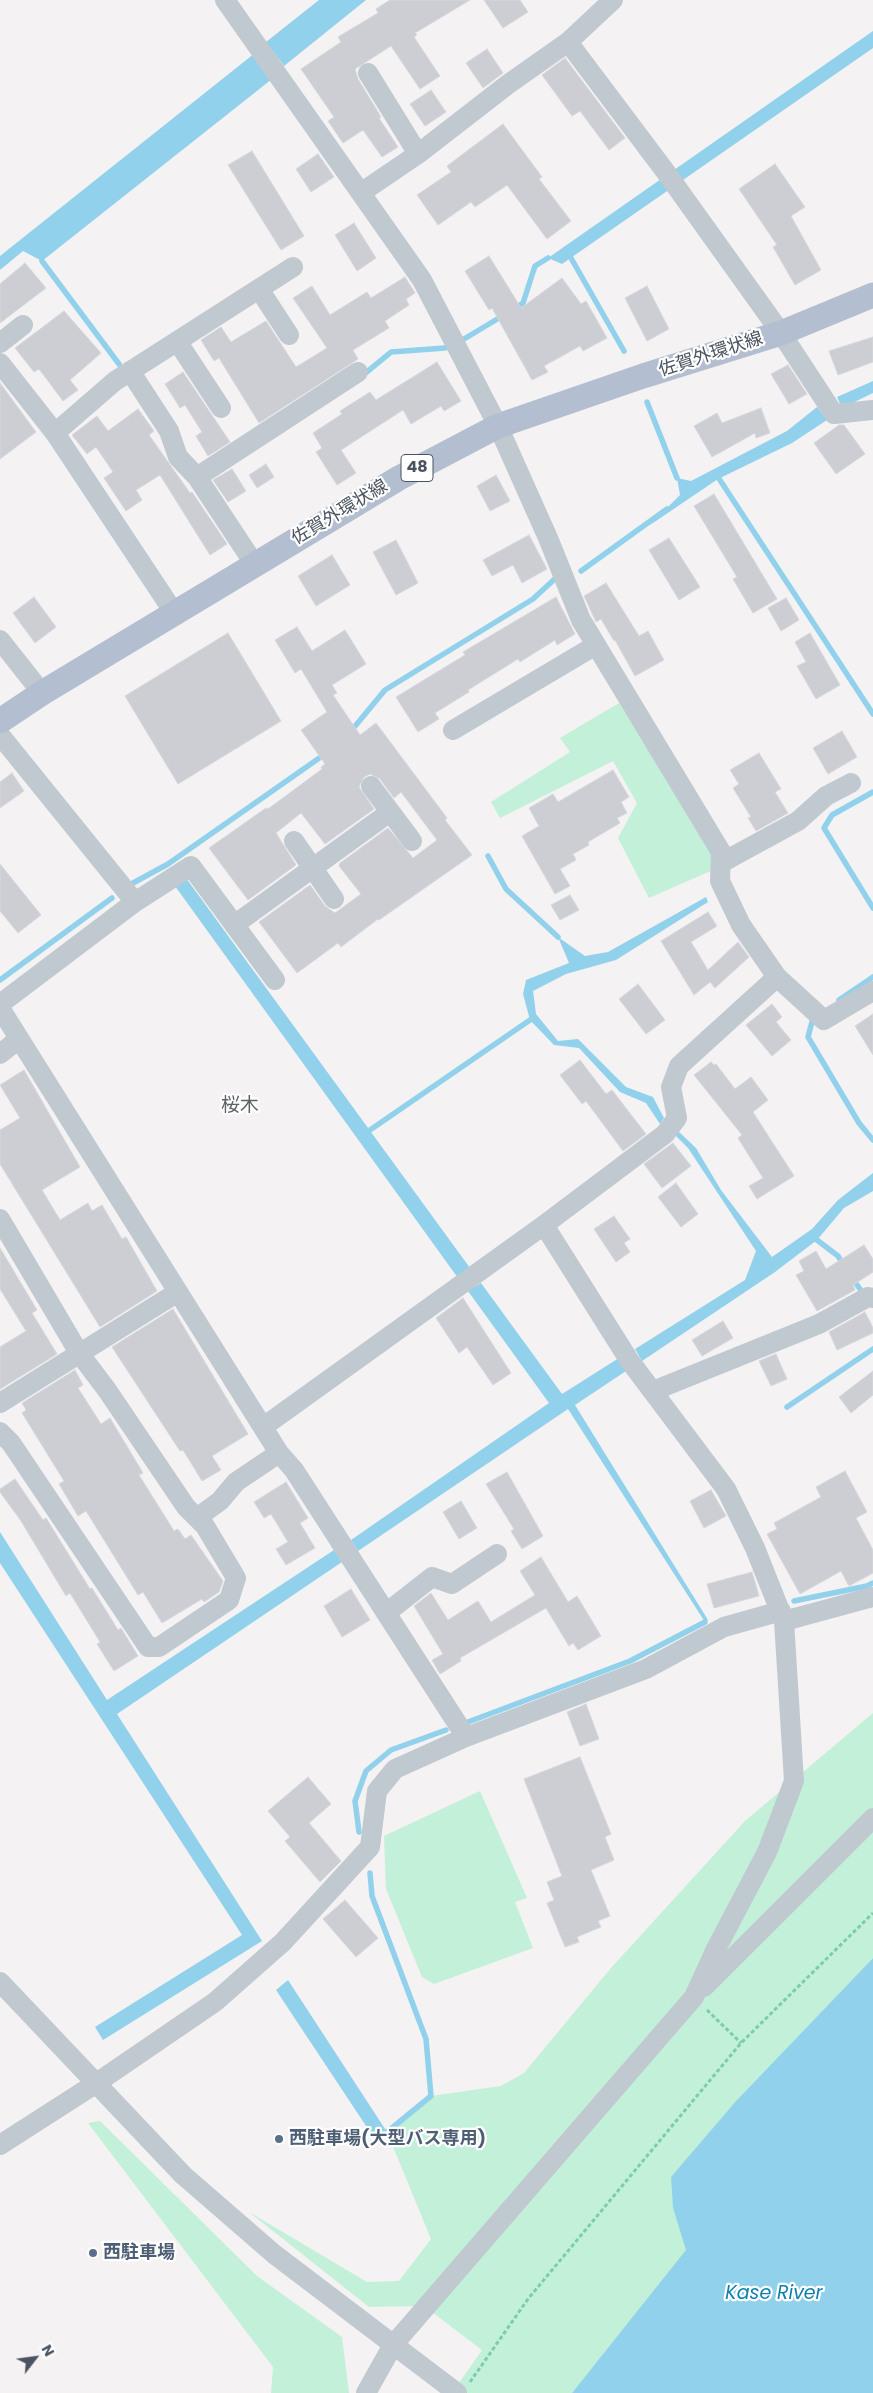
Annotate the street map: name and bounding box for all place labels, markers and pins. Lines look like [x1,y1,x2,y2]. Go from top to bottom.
place label: 西駐車場(大型バス専用) [289,2128,486,2150]
marker: 西駐車場(大型バス専用) [273,2133,285,2145]
place label: 西駐車場 [103,2242,175,2264]
marker: 西駐車場 [87,2247,99,2259]

